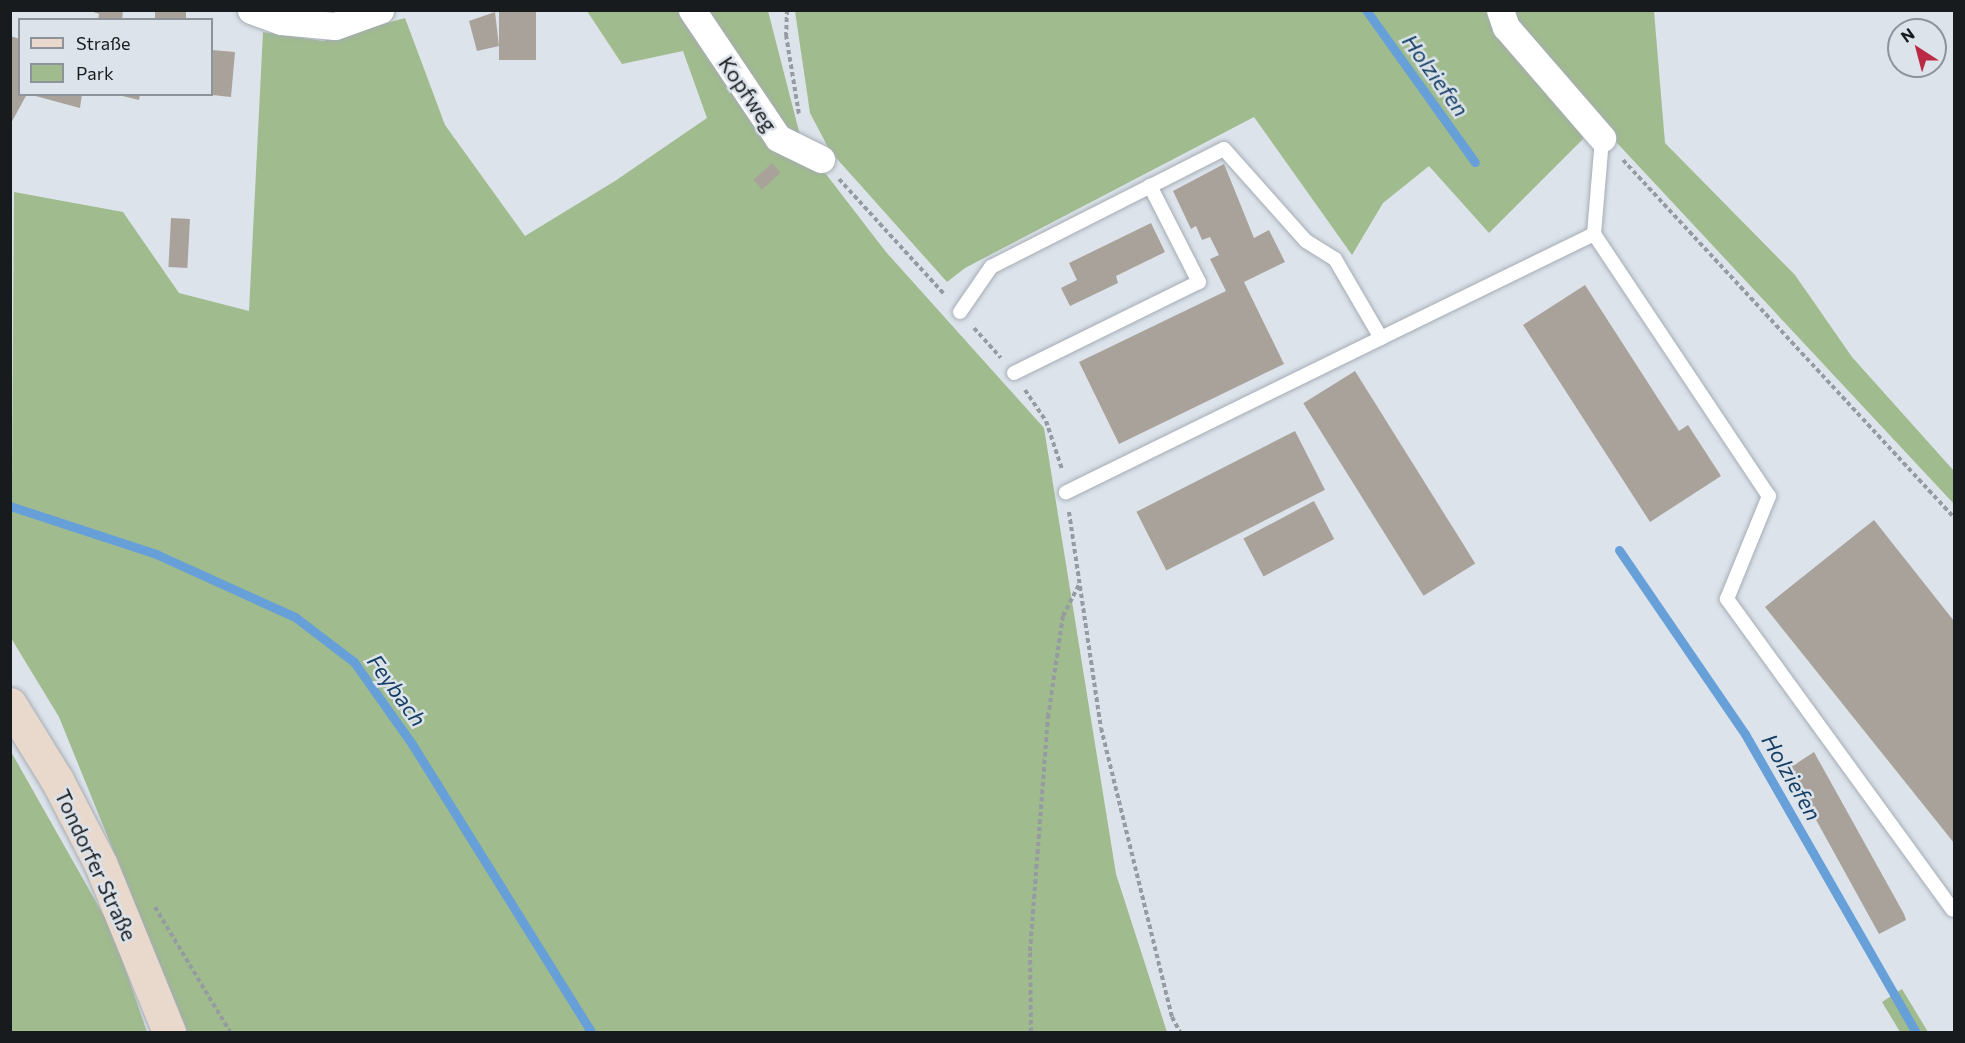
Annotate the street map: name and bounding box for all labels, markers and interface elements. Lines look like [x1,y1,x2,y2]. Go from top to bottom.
legend [18,18,213,96]
north arrow [1887,18,1947,78]
text: N [1897,23,1918,46]
water label: Holziefen [1397,29,1475,121]
text: Straße [76,32,131,54]
street label: Kopfweg [714,52,782,136]
text: Park [76,62,114,84]
water label: Feybach [362,649,432,731]
water label: Holziefen [1757,729,1827,825]
street label: Tondorfer Straße [50,785,142,945]

